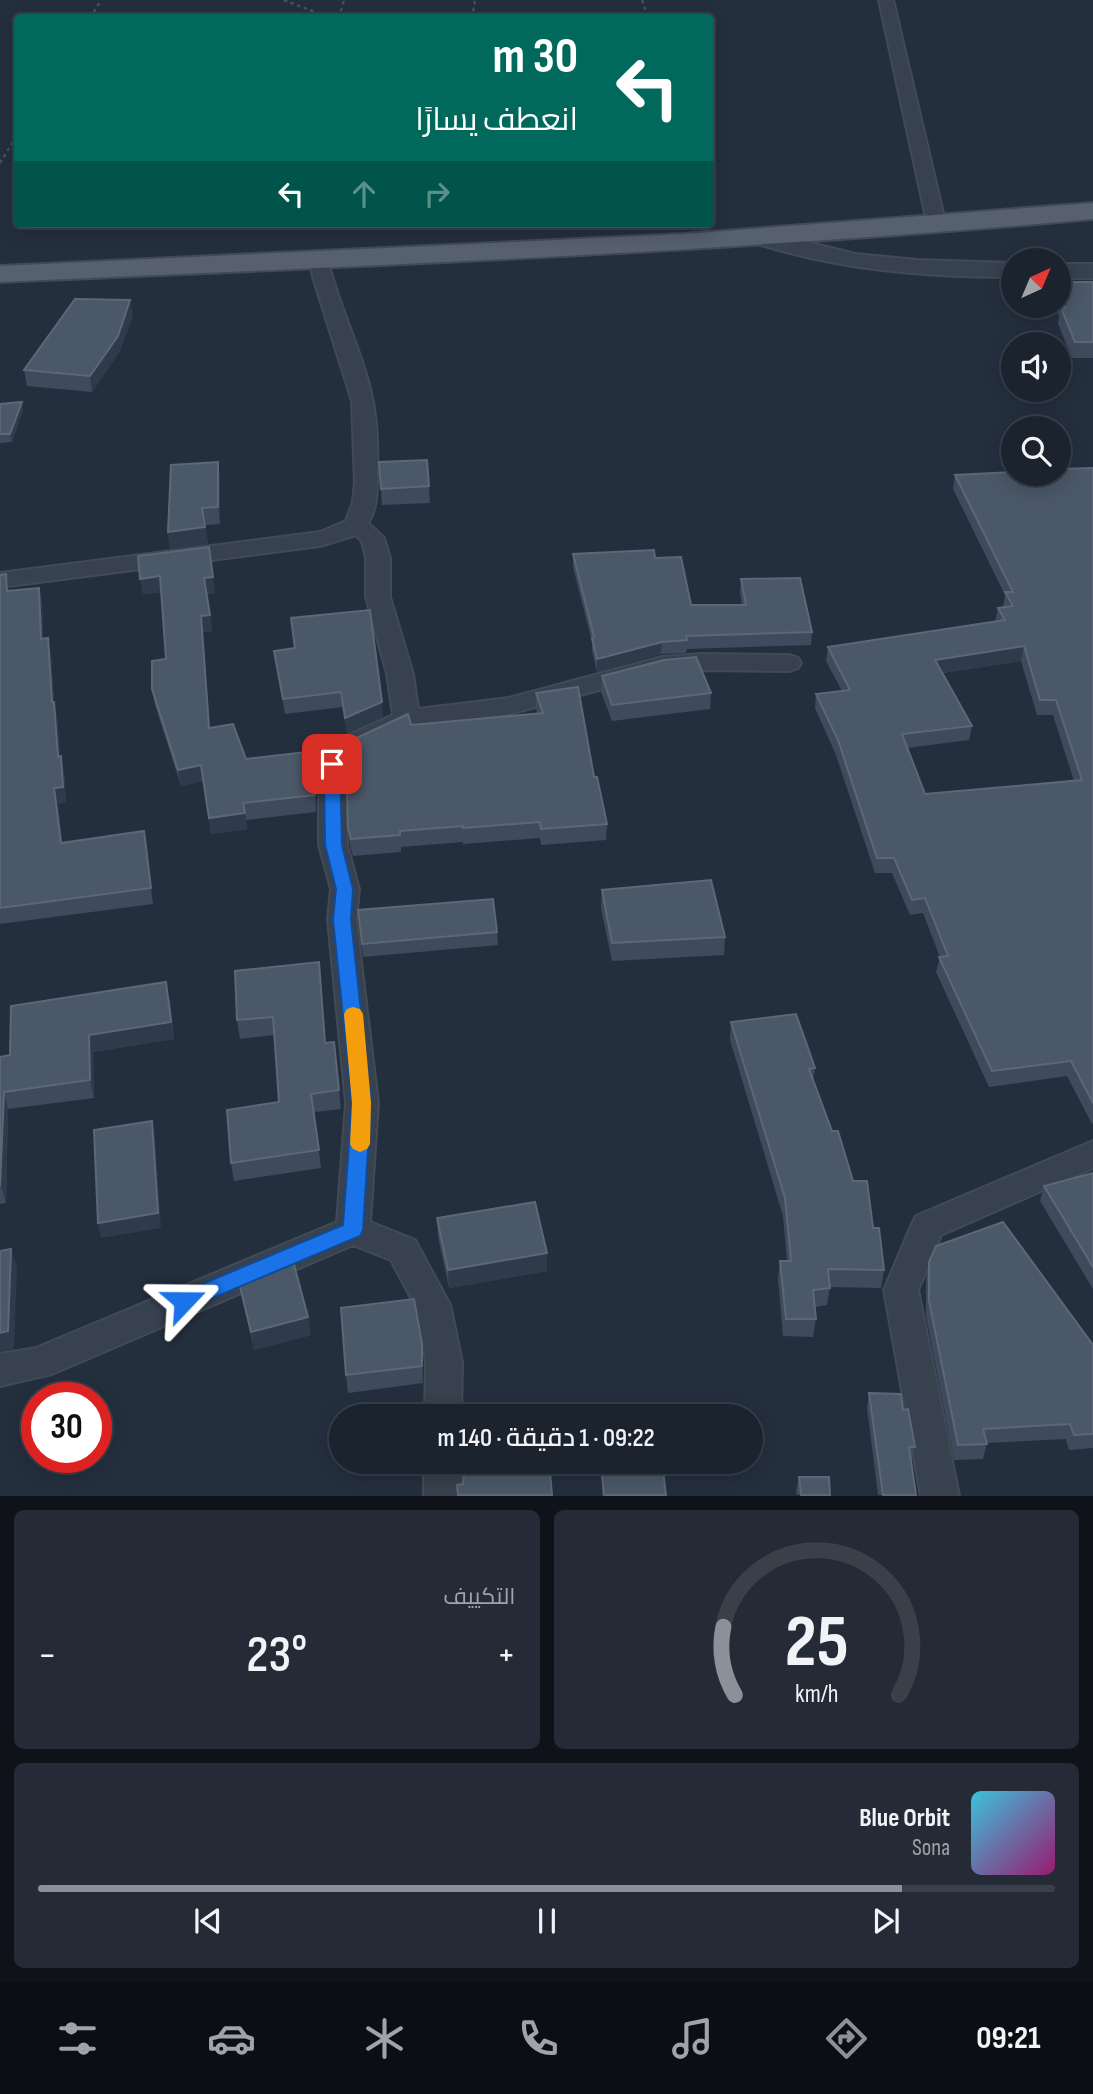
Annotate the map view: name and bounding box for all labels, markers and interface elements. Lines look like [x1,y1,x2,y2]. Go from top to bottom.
text: 30 m [493,28,578,87]
icon: left [602,42,693,133]
text: انعطف يسارًا [415,101,578,140]
icon: left [272,175,310,213]
icon: ahead [345,175,383,213]
icon: right [418,175,456,213]
north arrow [1001,248,1071,318]
map controls [1001,248,1071,486]
button: sound [1001,332,1071,402]
button: search [1001,416,1071,486]
pin [302,734,362,794]
icon: arrive [313,745,351,783]
position arrow [147,1264,221,1338]
speed limit sign: 30 [21,1382,112,1473]
text: 09:22 · 1 دقيقة · 140 m [437,1423,655,1454]
text: التكييف [443,1583,516,1611]
text: 25 [784,1600,848,1688]
text: 23° [246,1624,307,1687]
text: − [38,1633,57,1678]
text: + [497,1633,515,1678]
text: km/h [795,1679,838,1710]
text: Blue Orbit [859,1803,950,1834]
text: Sona [912,1834,950,1862]
icon: previous [189,1902,227,1940]
icon: pause [528,1902,566,1940]
icon: next [867,1902,905,1940]
icon: filters [53,2014,102,2063]
icon: car [207,2014,256,2063]
icon: climate [360,2014,409,2063]
icon: phone [514,2014,563,2063]
icon: music [668,2014,717,2063]
icon: directions [822,2014,871,2063]
text: 09:21 [976,2019,1041,2058]

